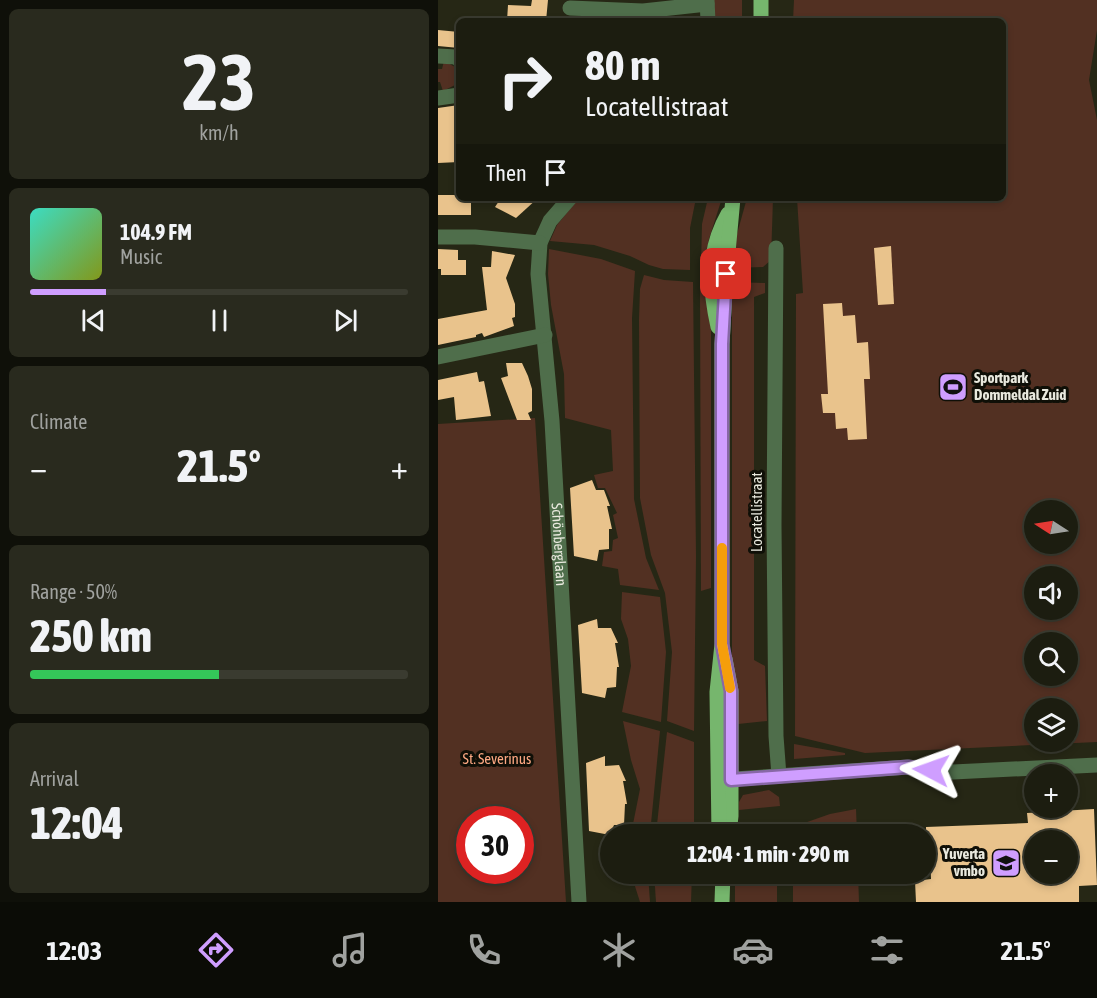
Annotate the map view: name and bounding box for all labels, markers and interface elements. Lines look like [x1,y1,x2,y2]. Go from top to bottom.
text: 23 [182,37,256,127]
text: 80 m [585,41,660,89]
icon: right [486,42,564,120]
text: Locatellistraat [585,91,729,122]
text: km/h [199,121,239,144]
icon: arrive [539,156,572,189]
text: Then [486,160,527,186]
text: 104.9 FM [120,219,192,245]
text: Music [120,245,162,268]
pin [700,248,751,299]
icon: arrive [709,257,742,290]
icon: previous [77,304,110,337]
icon: pause [203,304,236,337]
icon: next [329,304,362,337]
place label: Sportpark Dommeldal Zuid [974,369,1066,403]
sports icon: Sportpark Dommeldal Zuid [937,371,969,403]
text: Climate [30,410,87,433]
text: 21.5° [177,440,261,492]
text: − [30,448,47,486]
text: + [391,448,408,486]
street label: Locatellistraat [748,472,765,552]
north arrow [1024,500,1078,554]
map controls [1024,500,1078,884]
street label: Schönberglaan [549,502,570,586]
button: sound [1024,566,1078,620]
text: Range · 50% [30,580,117,603]
text: 250 km [30,610,152,662]
button: search [1024,632,1078,686]
button: layers [1024,698,1078,752]
position arrow [899,738,963,802]
park label: St. Severinus [463,750,531,767]
button: + [1024,764,1078,818]
text: Arrival [30,767,79,790]
text: 12:04 [30,797,124,849]
speed limit sign: 30 [456,806,534,884]
button: − [1024,830,1078,884]
text: 12:04 · 1 min · 290 m [687,841,849,867]
place label: Yuverta vmbo [942,845,985,879]
school or university icon: Yuverta vmbo [990,847,1022,879]
icon: directions [195,929,237,971]
icon: music [329,929,371,971]
icon: phone [463,929,505,971]
icon: climate [598,929,640,971]
icon: car [732,929,774,971]
icon: filters [866,929,908,971]
text: 12:03 [46,935,102,966]
text: 21.5° [1000,935,1051,966]

